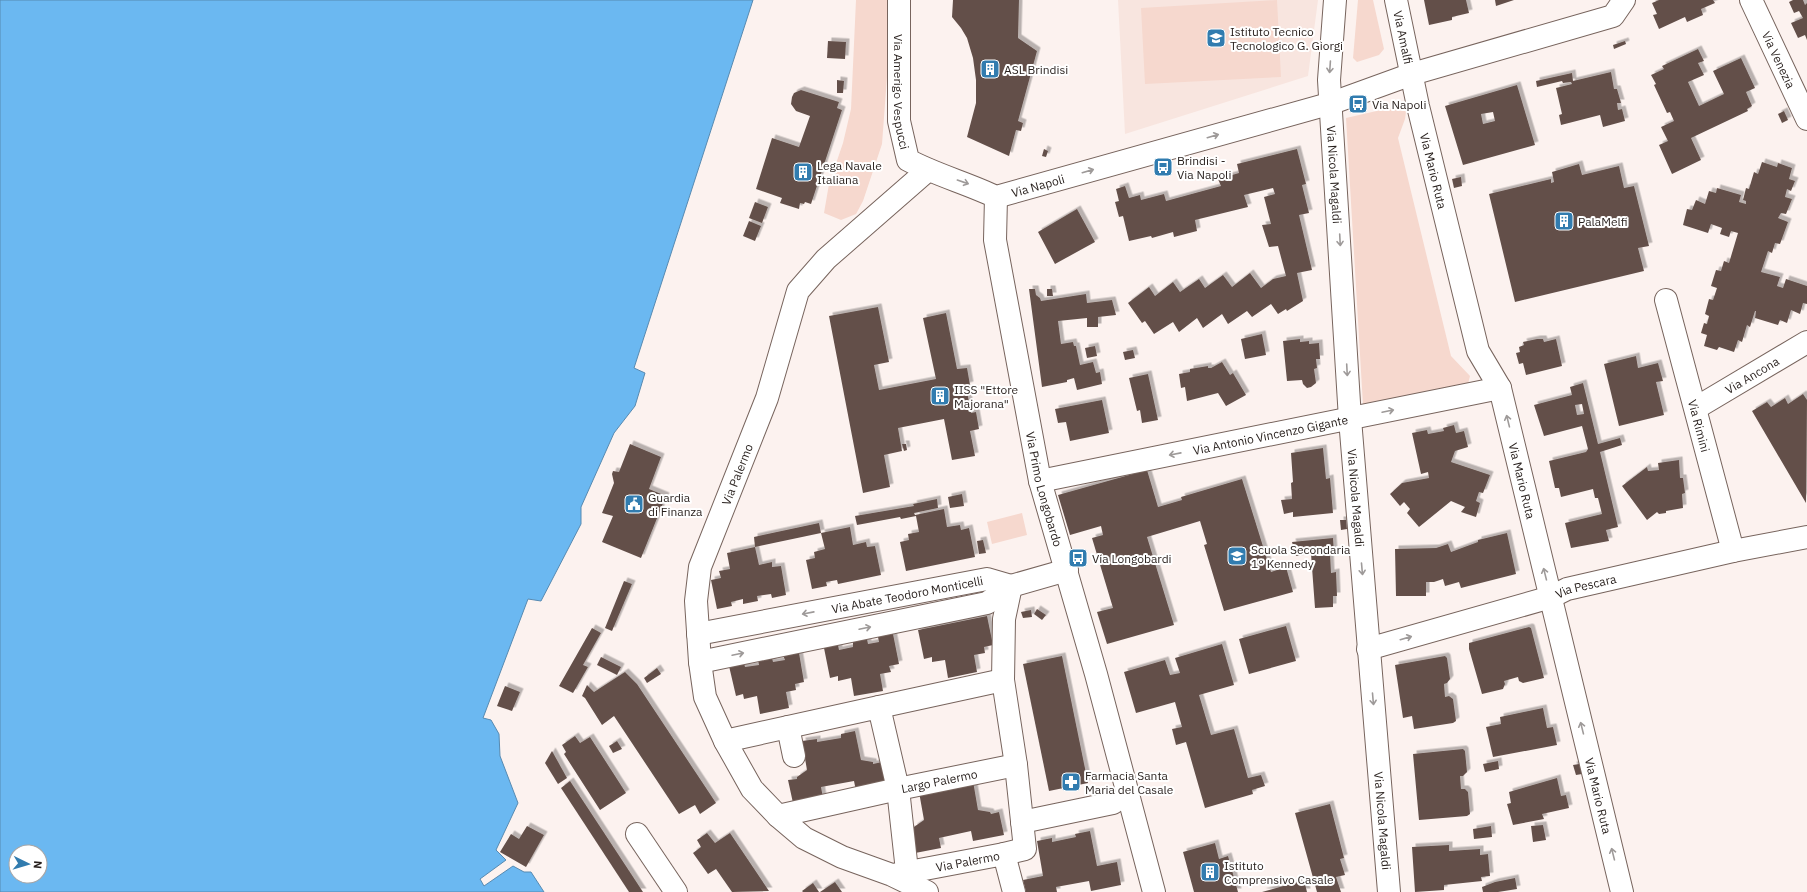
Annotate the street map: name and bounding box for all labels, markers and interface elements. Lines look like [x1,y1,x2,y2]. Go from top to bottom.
street label: Via Amalfi [1391,9,1417,65]
place label: Istituto Tecnico Tecnologico G. Giorgi [1230,24,1343,53]
school or university icon: Istituto Tecnico Tecnologico G. Giorgi [1205,27,1227,49]
street label: Via Venezia [1759,29,1799,91]
street label: Via Amerigo Vespucci [892,34,913,151]
building icon: ASL Brindisi [979,58,1001,80]
one-way arrow [1326,60,1333,73]
place label: ASL Brindisi [1004,62,1068,77]
bus stop icon: Via Napoli [1347,93,1369,115]
place label: Via Napoli [1372,97,1426,112]
street label: Via Nicola Magaldi [1324,125,1345,224]
street label: Via Mario Ruta [1417,131,1451,211]
one-way arrow [1206,132,1219,139]
place label: Brindisi - Via Napoli [1177,153,1231,182]
bus stop icon: Brindisi - Via Napoli [1152,156,1174,178]
place label: Lega Navale Italiana [817,158,882,187]
building icon: Lega Navale Italiana [792,161,814,183]
one-way arrow [1081,167,1094,174]
street label: Via Napoli [1010,171,1066,200]
one-way arrow [956,179,968,187]
building icon: PalaMelfi [1553,210,1575,232]
place label: PalaMelfi [1578,214,1628,229]
one-way arrow [1336,233,1343,246]
street label: Via Ancona [1722,353,1782,397]
one-way arrow [1344,363,1351,376]
place label: IISS "Ettore Majorana" [954,382,1019,411]
building icon: IISS "Ettore Majorana" [929,385,951,407]
street label: Via Rimini [1685,398,1714,453]
one-way arrow [1382,407,1395,415]
street label: Via Antonio Vincenzo Gigante [1192,411,1350,457]
one-way arrow [1503,415,1511,428]
street label: Via Primo Longobardo [1023,430,1066,549]
street label: Via Palermo [718,441,756,507]
street label: Via Mario Ruta [1506,441,1539,521]
street label: Via Nicola Magaldi [1345,448,1368,548]
one-way arrow [1169,450,1182,458]
place label: Guardia di Finanza [648,490,703,519]
public building icon: Guardia di Finanza [623,493,645,515]
place label: Scuola Secondaria 1° Kennedy [1251,542,1351,571]
school or university icon: Scuola Secondaria 1° Kennedy [1226,545,1248,567]
bus stop icon: Via Longobardi [1067,547,1089,569]
place label: Via Longobardi [1092,551,1172,566]
one-way arrow [1358,563,1366,576]
one-way arrow [1541,568,1548,581]
street label: Via Pescara [1553,570,1618,601]
street label: Via Abate Teodoro Monticelli [830,572,984,616]
one-way arrow [802,609,815,617]
one-way arrow [859,624,872,632]
one-way arrow [1399,634,1412,641]
one-way arrow [731,650,744,658]
one-way arrow [1369,692,1376,705]
one-way arrow [1578,722,1586,735]
street label: Via Mario Ruta [1582,756,1615,836]
street label: Largo Palermo [900,766,979,796]
place label: Farmacia Santa Maria del Casale [1085,768,1174,797]
pharmacy icon: Farmacia Santa Maria del Casale [1060,771,1082,793]
street label: Via Nicola Magaldi [1372,771,1395,870]
north arrow [8,844,48,884]
street label: Via Palermo [935,847,1001,874]
one-way arrow [1609,848,1617,861]
place label: Istituto Comprensivo Casale [1224,858,1334,887]
text: N [31,860,45,869]
building icon: Istituto Comprensivo Casale [1199,861,1221,883]

